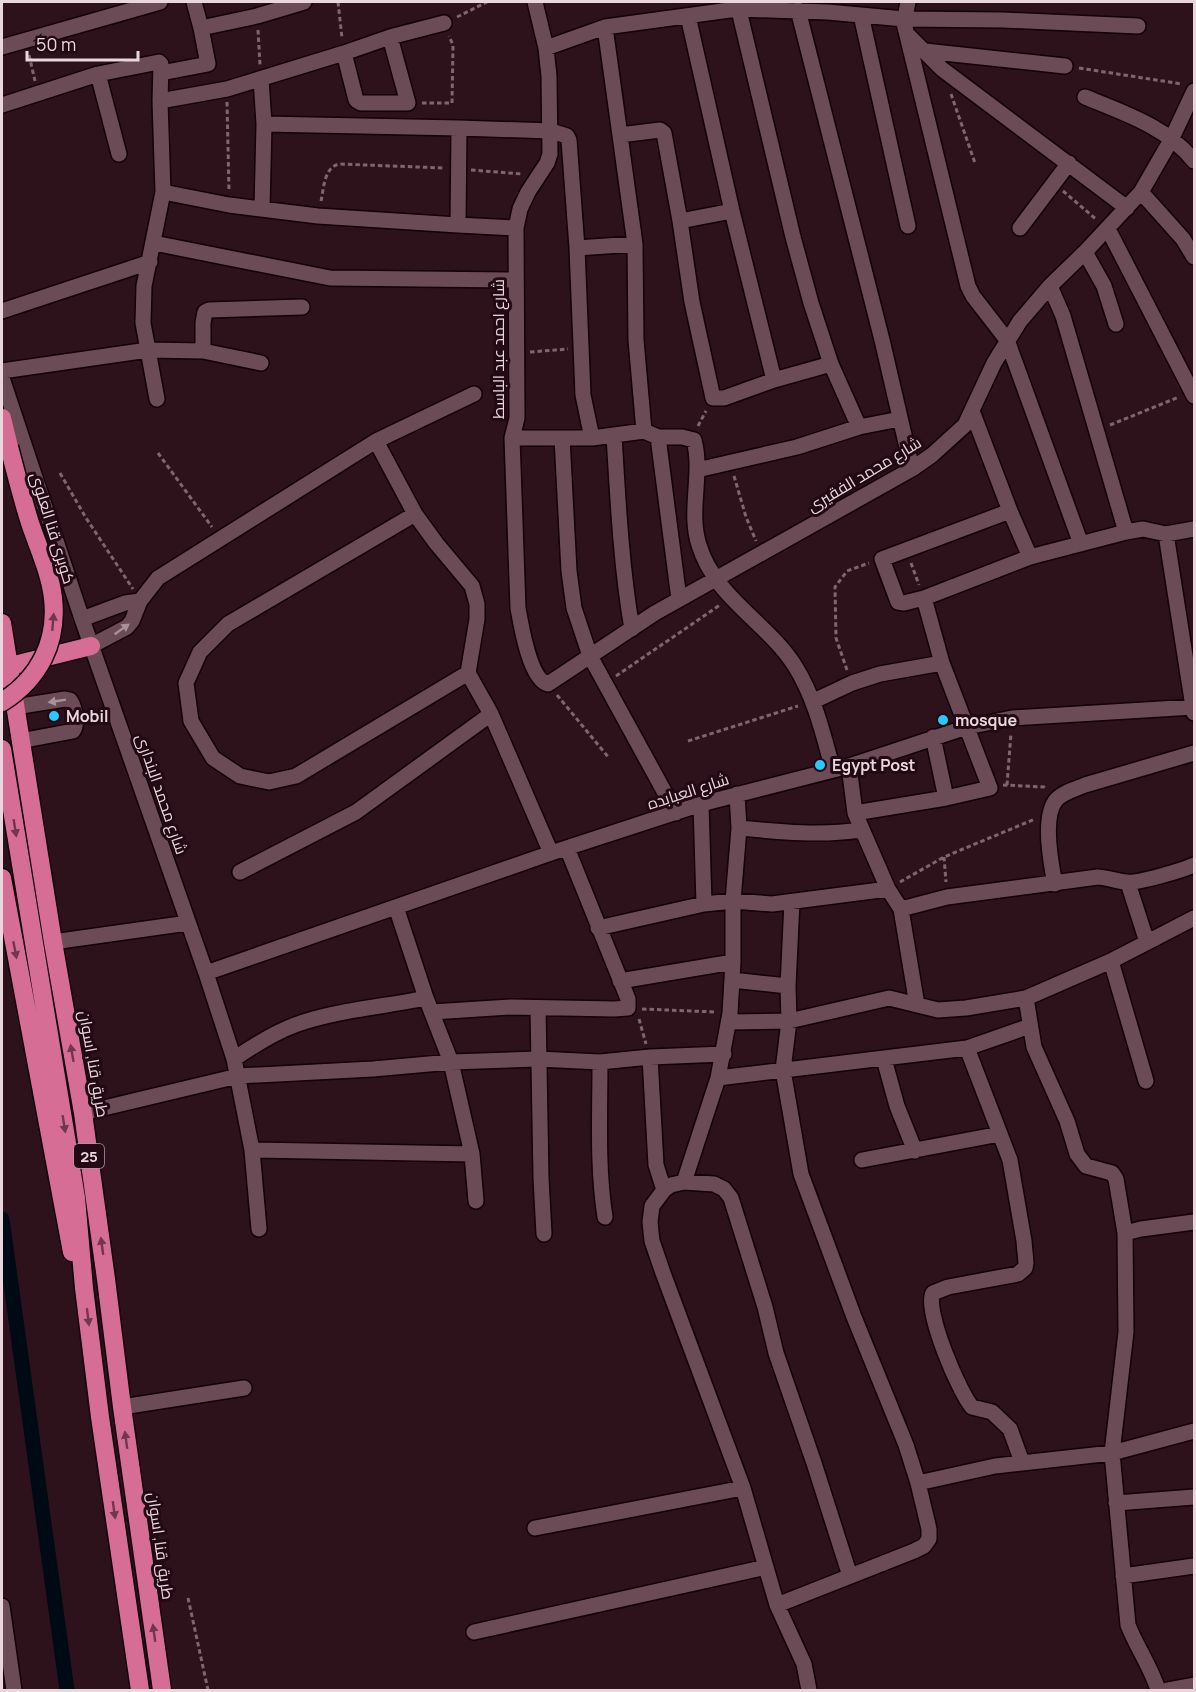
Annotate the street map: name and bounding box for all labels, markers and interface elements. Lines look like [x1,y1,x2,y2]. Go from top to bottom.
scale bar [27,24,138,62]
text: 50 m [36,32,76,56]
street label: شارع احمد عبد الباسط [487,279,510,419]
street label: شارع محمد الفقيرى [803,431,926,518]
street label: كوبرى قنا العلوى [26,470,80,586]
one-way arrow [48,612,58,631]
one-way arrow [113,623,129,635]
one-way arrow [47,696,66,705]
place label: Mobil [66,705,108,727]
marker: Mobil [47,709,61,723]
place label: mosque [955,709,1017,731]
marker: mosque [936,713,950,727]
street label: شارع محمد البندارى [130,731,193,858]
place label: Egypt Post [832,754,916,776]
marker: Egypt Post [813,758,827,772]
street label: شارع العبابده [644,767,732,815]
one-way arrow [10,819,19,838]
one-way arrow [11,940,20,959]
street label: طريق قنا, اسوان [74,1009,114,1119]
one-way arrow [68,1044,77,1063]
one-way arrow [59,1114,68,1133]
road number: 25 [74,1144,104,1168]
one-way arrow [97,1237,106,1256]
one-way arrow [83,1308,93,1327]
one-way arrow [122,1430,131,1449]
street label: طريق قنا, اسوان [143,1491,179,1601]
one-way arrow [109,1501,118,1520]
one-way arrow [149,1623,158,1642]

